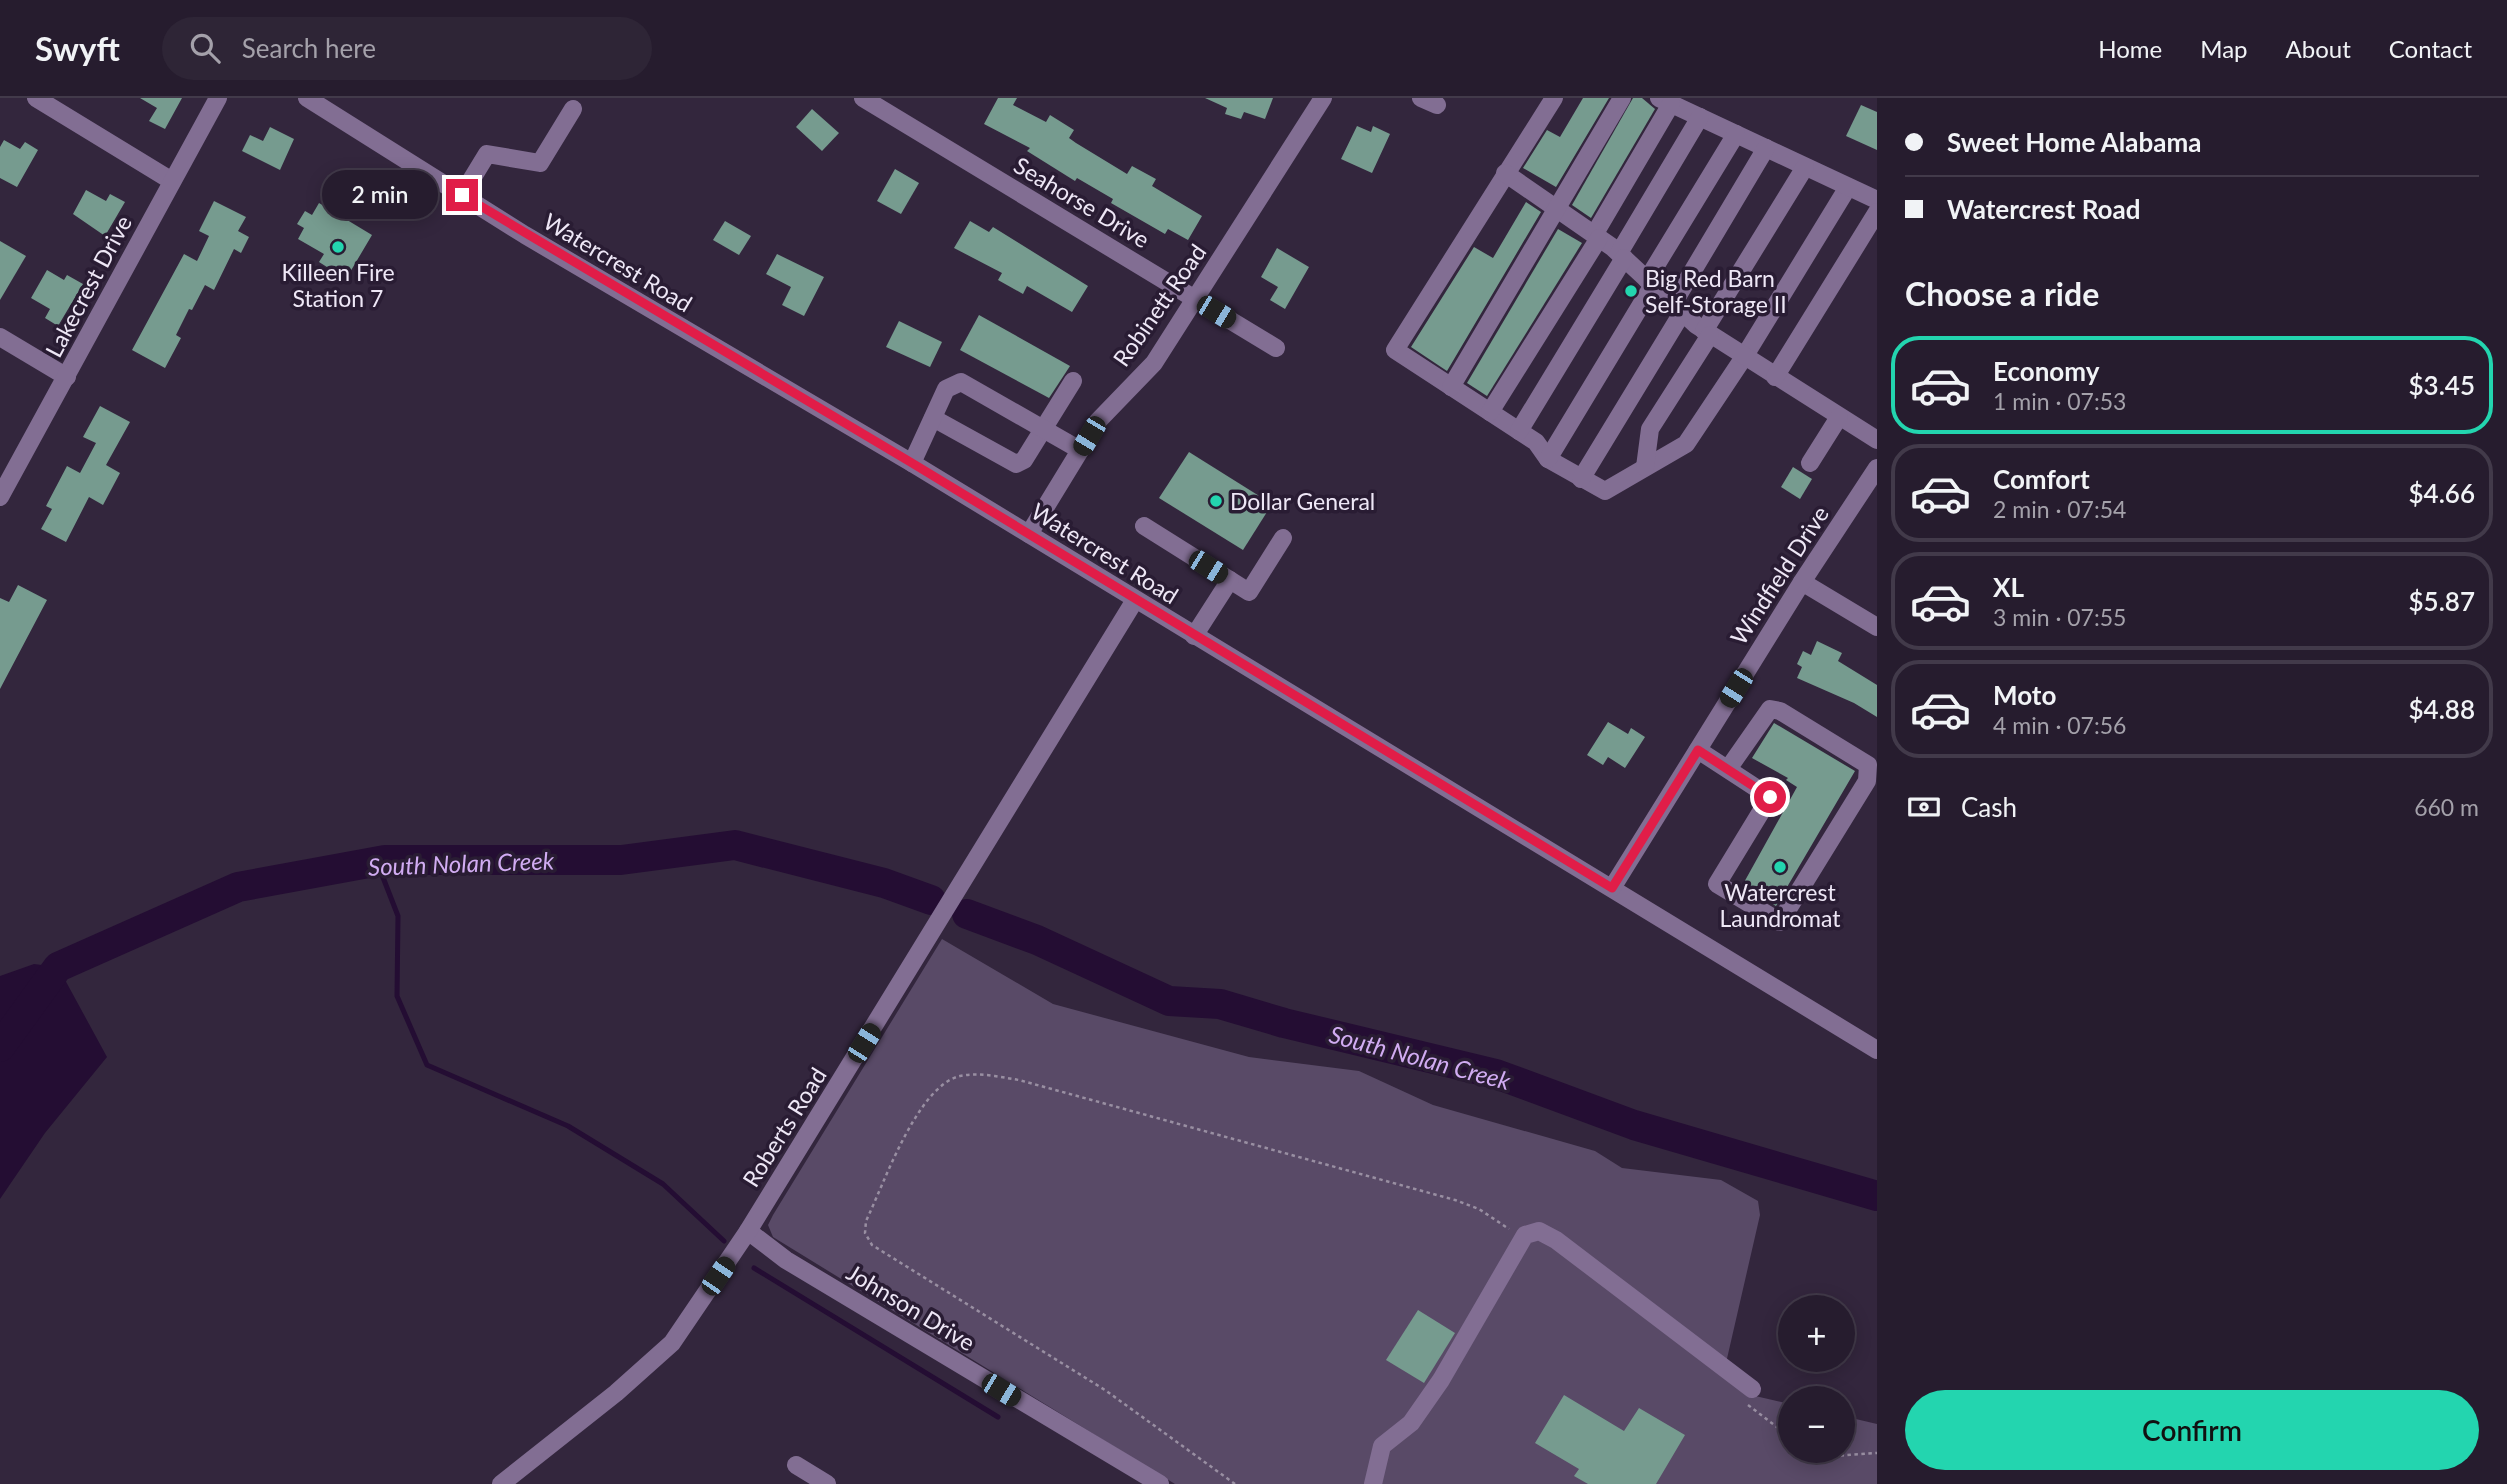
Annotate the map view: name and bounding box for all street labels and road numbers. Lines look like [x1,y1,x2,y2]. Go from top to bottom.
street label: Seahorse Drive [1009,151,1155,253]
street label: Watercrest Road [539,207,697,317]
street label: Lakecrest Drive [39,210,137,362]
street label: Robinett Road [1107,239,1211,371]
street label: Watercrest Road [1026,497,1184,609]
street label: Windfield Drive [1724,501,1834,649]
street label: Roberts Road [736,1062,832,1192]
street label: Johnson Drive [842,1258,980,1356]

